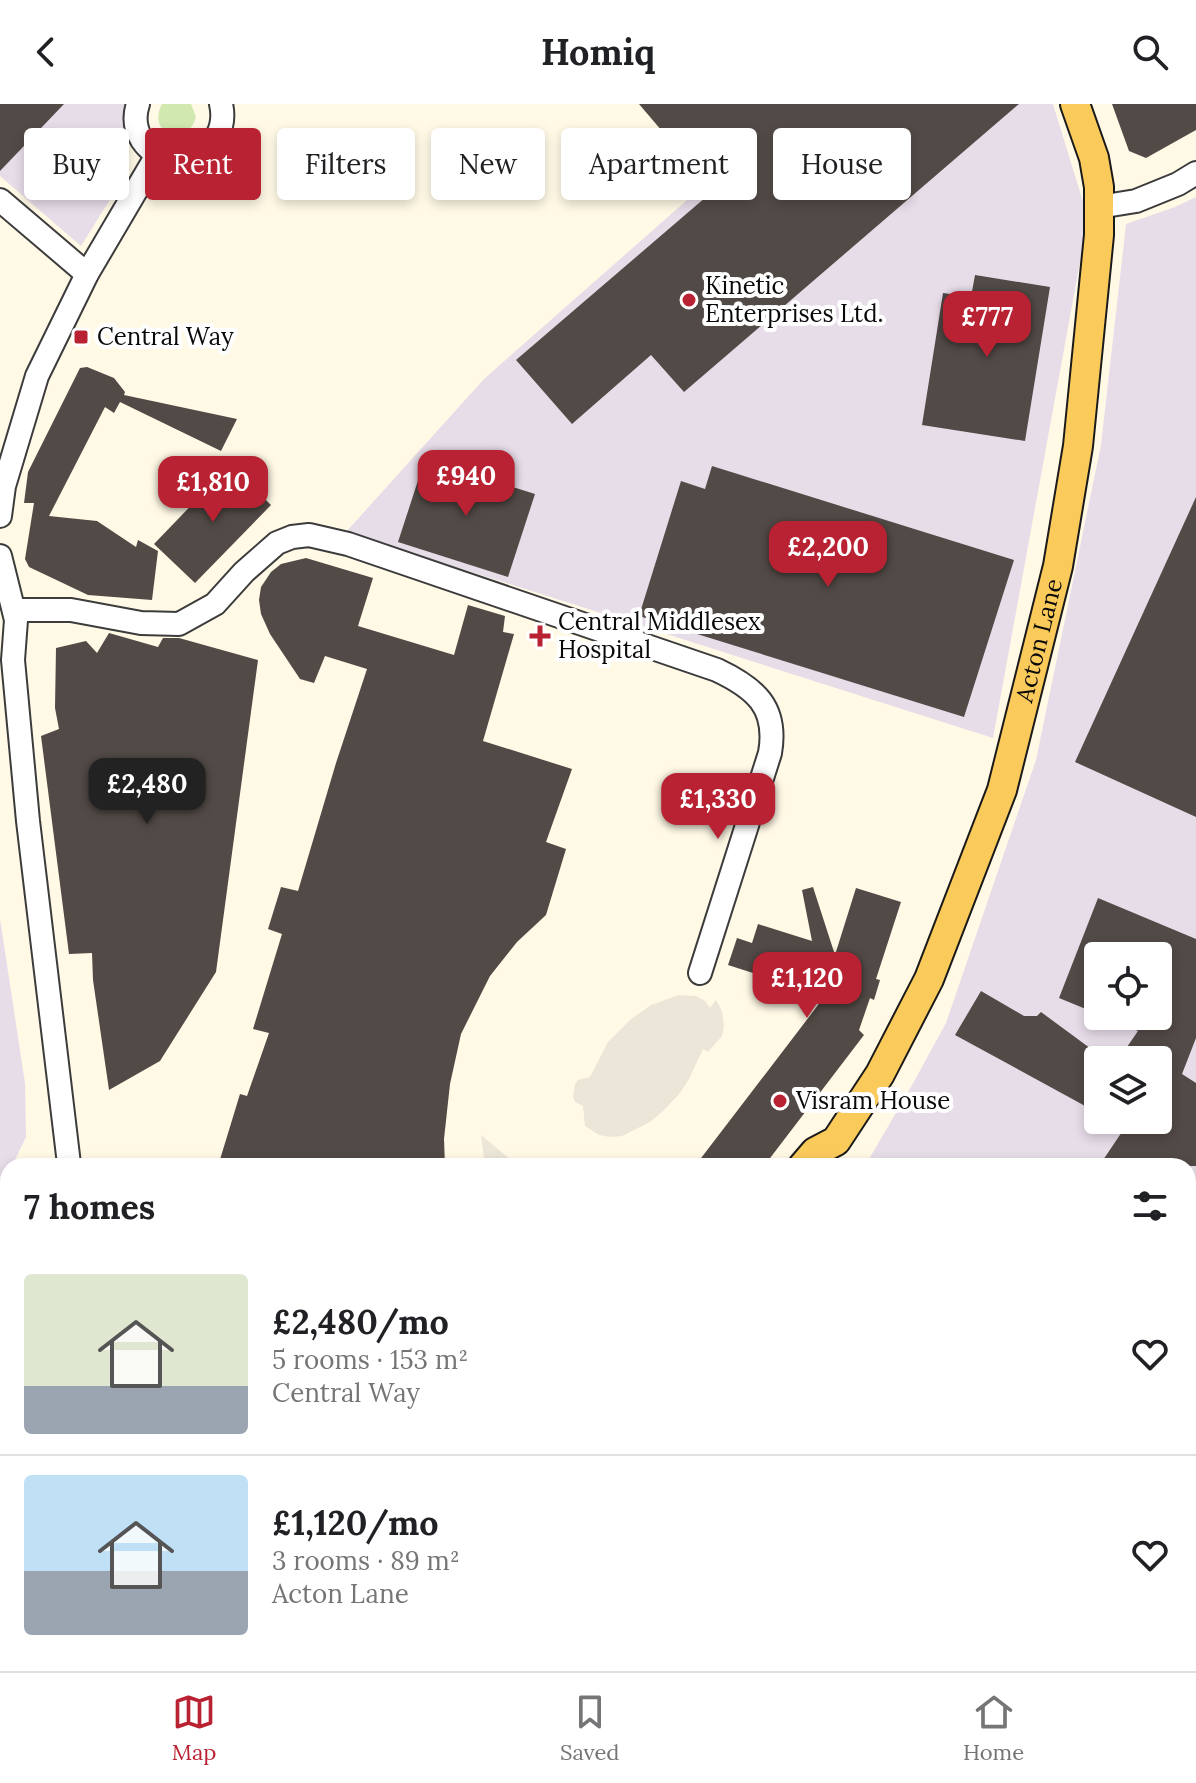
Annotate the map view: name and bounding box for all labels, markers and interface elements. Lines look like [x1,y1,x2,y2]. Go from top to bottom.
text: Homiq [541,29,655,75]
icon: back [24,30,68,74]
icon: search [1128,30,1172,74]
chip: Buy [24,128,129,200]
chip: Rent [145,128,261,200]
chip: Filters [277,128,415,200]
chip: New [431,128,545,200]
chip: Apartment [561,128,757,200]
chip: House [773,128,911,200]
place label: Kinetic Enterprises Ltd. [705,270,883,329]
marker: Kinetic Enterprises Ltd. [680,291,698,309]
pin: £777 [940,291,1034,359]
text: £777 [961,300,1013,333]
place label: Central Way [97,321,234,352]
marker: Central Way [72,328,90,346]
pin: £940 [419,450,513,518]
pin: £1,810 [148,456,278,524]
text: £940 [436,459,496,492]
text: £1,810 [176,465,250,498]
pin: £2,200 [763,521,893,589]
text: £2,200 [787,530,869,563]
street label: Acton Lane [1008,575,1069,706]
place label: Central Middlesex Hospital [558,606,761,665]
marker: Central Middlesex Hospital [529,625,551,647]
pin: £2,480 [82,758,212,826]
text: £2,480 [107,767,187,800]
pin: £1,330 [653,773,783,841]
text: £1,330 [679,782,757,815]
map controls [1084,942,1172,1134]
button: locate [1084,942,1172,1030]
pin: £1,120 [742,952,872,1020]
text: £1,120 [771,961,843,994]
button: layers [1084,1046,1172,1134]
place label: Visram House [795,1085,950,1116]
marker: Visram House [771,1092,789,1110]
icon: filters [1128,1184,1172,1228]
text: 7 homes [24,1185,155,1228]
text: £2,480/mo [272,1300,449,1343]
icon: home [88,1306,184,1402]
icon: heart [1128,1332,1172,1376]
text: 5 rooms · 153 m² [272,1343,468,1376]
text: Central Way [272,1376,420,1409]
text: £1,120/mo [272,1501,438,1544]
icon: home [88,1507,184,1603]
icon: heart [1128,1533,1172,1577]
text: 3 rooms · 89 m² [272,1544,460,1577]
text: Acton Lane [272,1577,409,1610]
tab: Map [172,1690,216,1766]
tab: Saved [560,1690,620,1766]
tab: Home [963,1690,1024,1766]

